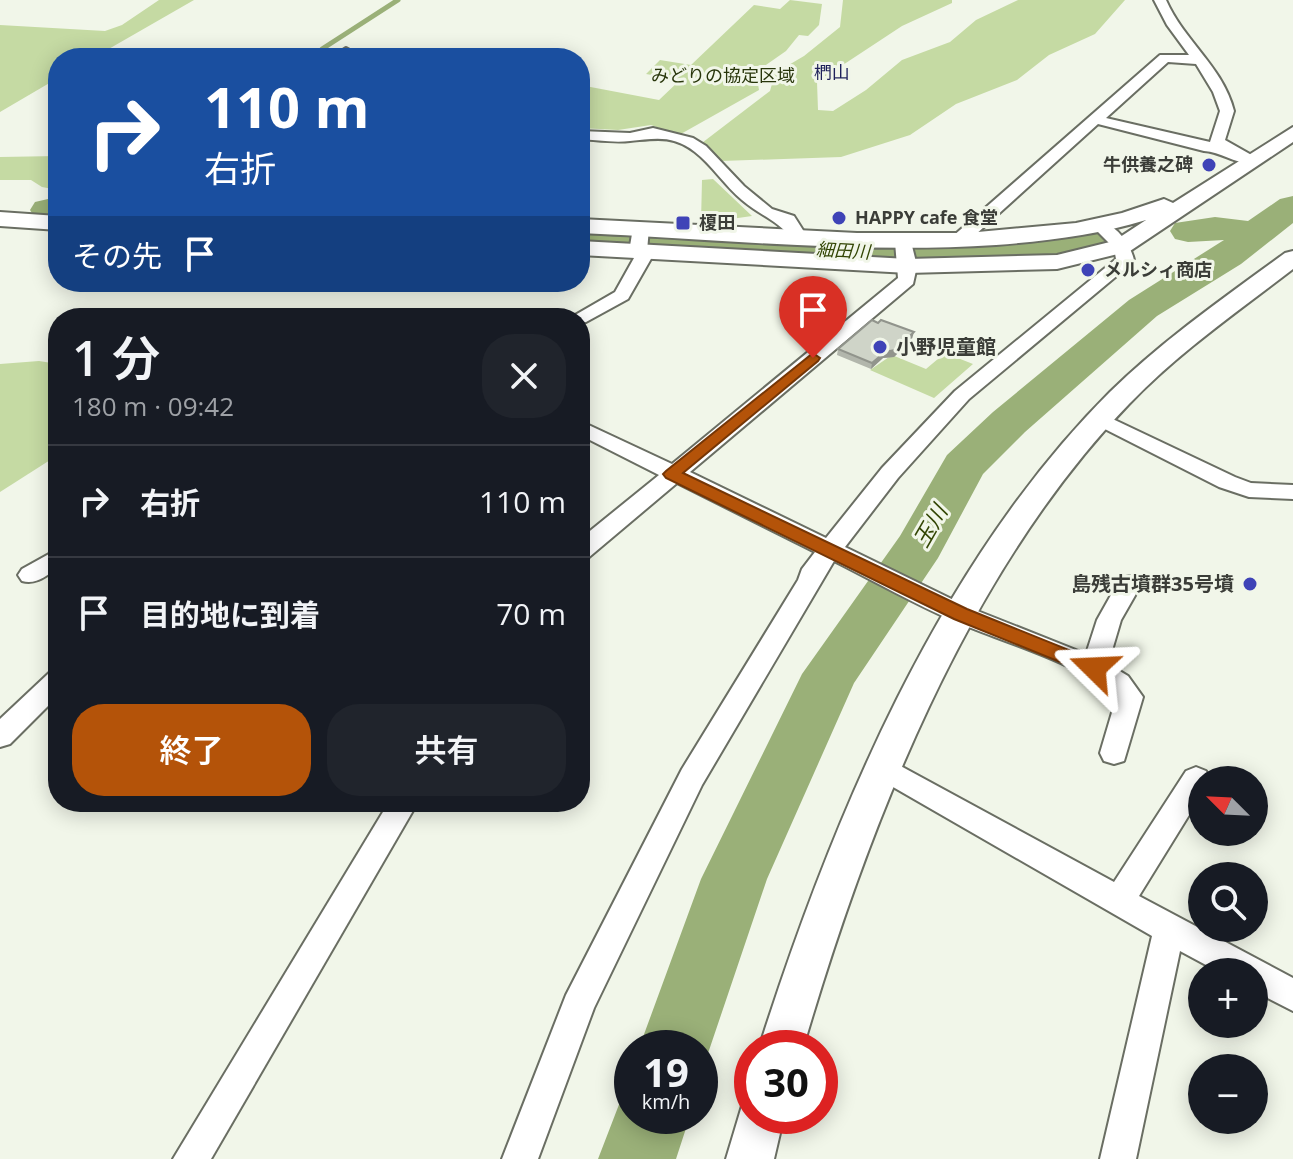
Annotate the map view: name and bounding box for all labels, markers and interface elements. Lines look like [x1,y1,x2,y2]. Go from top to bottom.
district label: 椚山 [814,60,850,84]
park label: みどりの協定区域 [651,63,795,87]
text: 110 m [204,68,370,144]
icon: right [72,80,176,184]
text: 右折 [204,144,276,193]
place label: 牛供養之碑 [1103,152,1193,176]
marker: 牛供養之碑 [1200,156,1218,174]
place label: HAPPY cafe 食堂 [855,205,998,229]
marker: HAPPY cafe 食堂 [830,209,848,227]
place label: 榎田 [699,210,735,234]
marker: 榎田 [674,214,692,232]
icon: arrive [178,232,222,276]
text: その先 [72,235,162,276]
water label: 細田川 [815,237,873,264]
place label: メルシィ商店 [1104,257,1212,281]
marker: メルシィ商店 [1079,261,1097,279]
pin [779,276,847,358]
icon: arrive [791,288,835,332]
text: 1 分 [72,325,160,390]
place label: 小野児童館 [896,333,996,360]
button: close [482,334,566,418]
marker: 小野児童館 [871,338,889,356]
text: 180 m · 09:42 [72,388,234,424]
icon: right [72,479,116,523]
text: 110 m [479,481,566,522]
text: 右折 [140,482,200,523]
water label: 玉川 [905,497,954,552]
place label: 島残古墳群35号墳 [1071,570,1234,597]
marker: 島残古墳群35号墳 [1241,575,1259,593]
icon: arrive [72,591,116,635]
text: 70 m [496,593,566,634]
text: 目的地に到着 [140,594,320,635]
position arrow [1052,626,1136,710]
button: 終了 [72,704,311,796]
button: 共有 [327,704,566,796]
north arrow [1188,766,1268,846]
map controls [1188,766,1268,1134]
button: search [1188,862,1268,942]
button: + [1188,958,1268,1038]
speed limit sign: 30 [734,1030,838,1134]
text: 19 [643,1044,689,1099]
button: − [1188,1054,1268,1134]
text: km/h [642,1088,690,1115]

